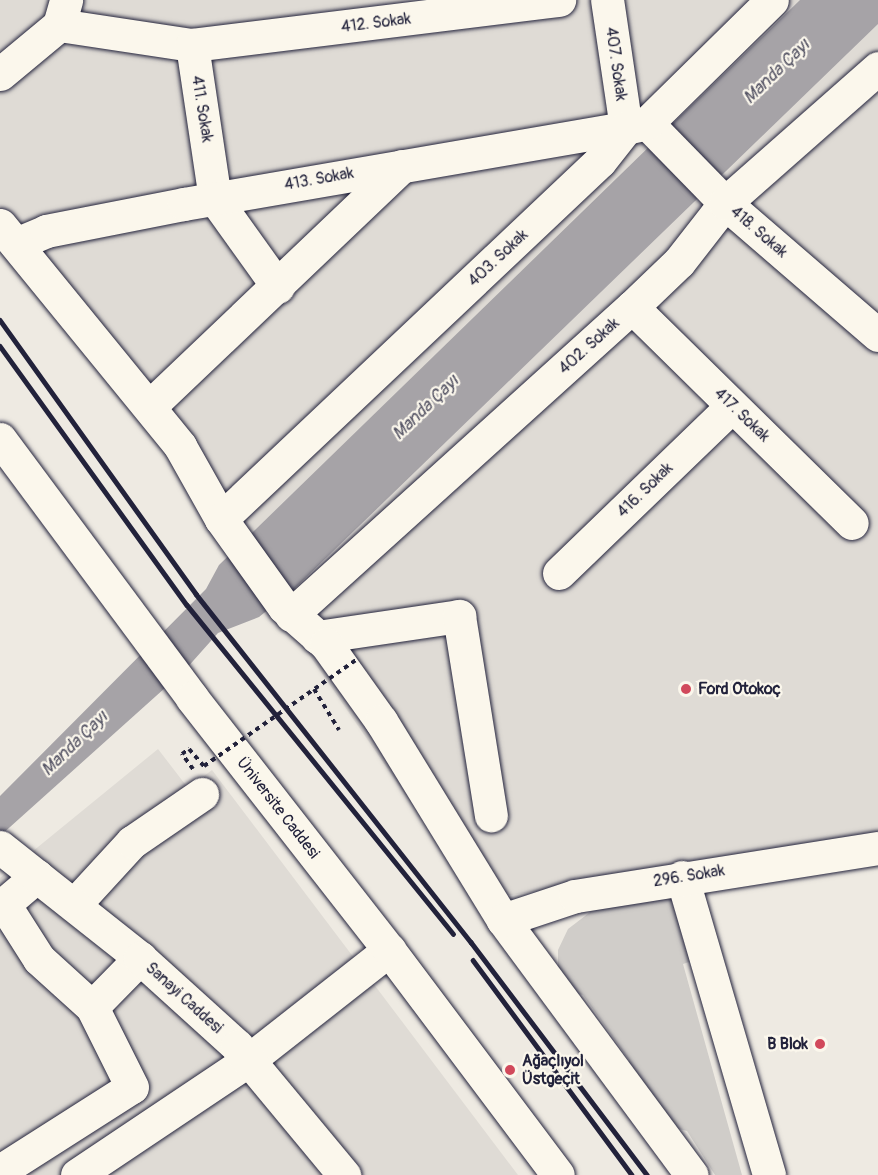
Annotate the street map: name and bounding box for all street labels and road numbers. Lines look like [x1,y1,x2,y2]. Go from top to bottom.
street label: 412. Sokak [340,9,412,37]
street label: 407. Sokak [601,26,631,102]
street label: 411. Sokak [187,74,217,144]
street label: 413. Sokak [283,163,355,195]
street label: 418. Sokak [727,202,791,262]
street label: 403. Sokak [464,225,532,291]
street label: 402. Sokak [555,314,623,378]
street label: 417. Sokak [710,384,774,446]
street label: 416. Sokak [613,459,677,521]
street label: Üniversite Caddesi [233,754,323,862]
street label: 296. Sokak [652,861,726,891]
street label: Sanayi Caddesi [142,958,226,1038]

